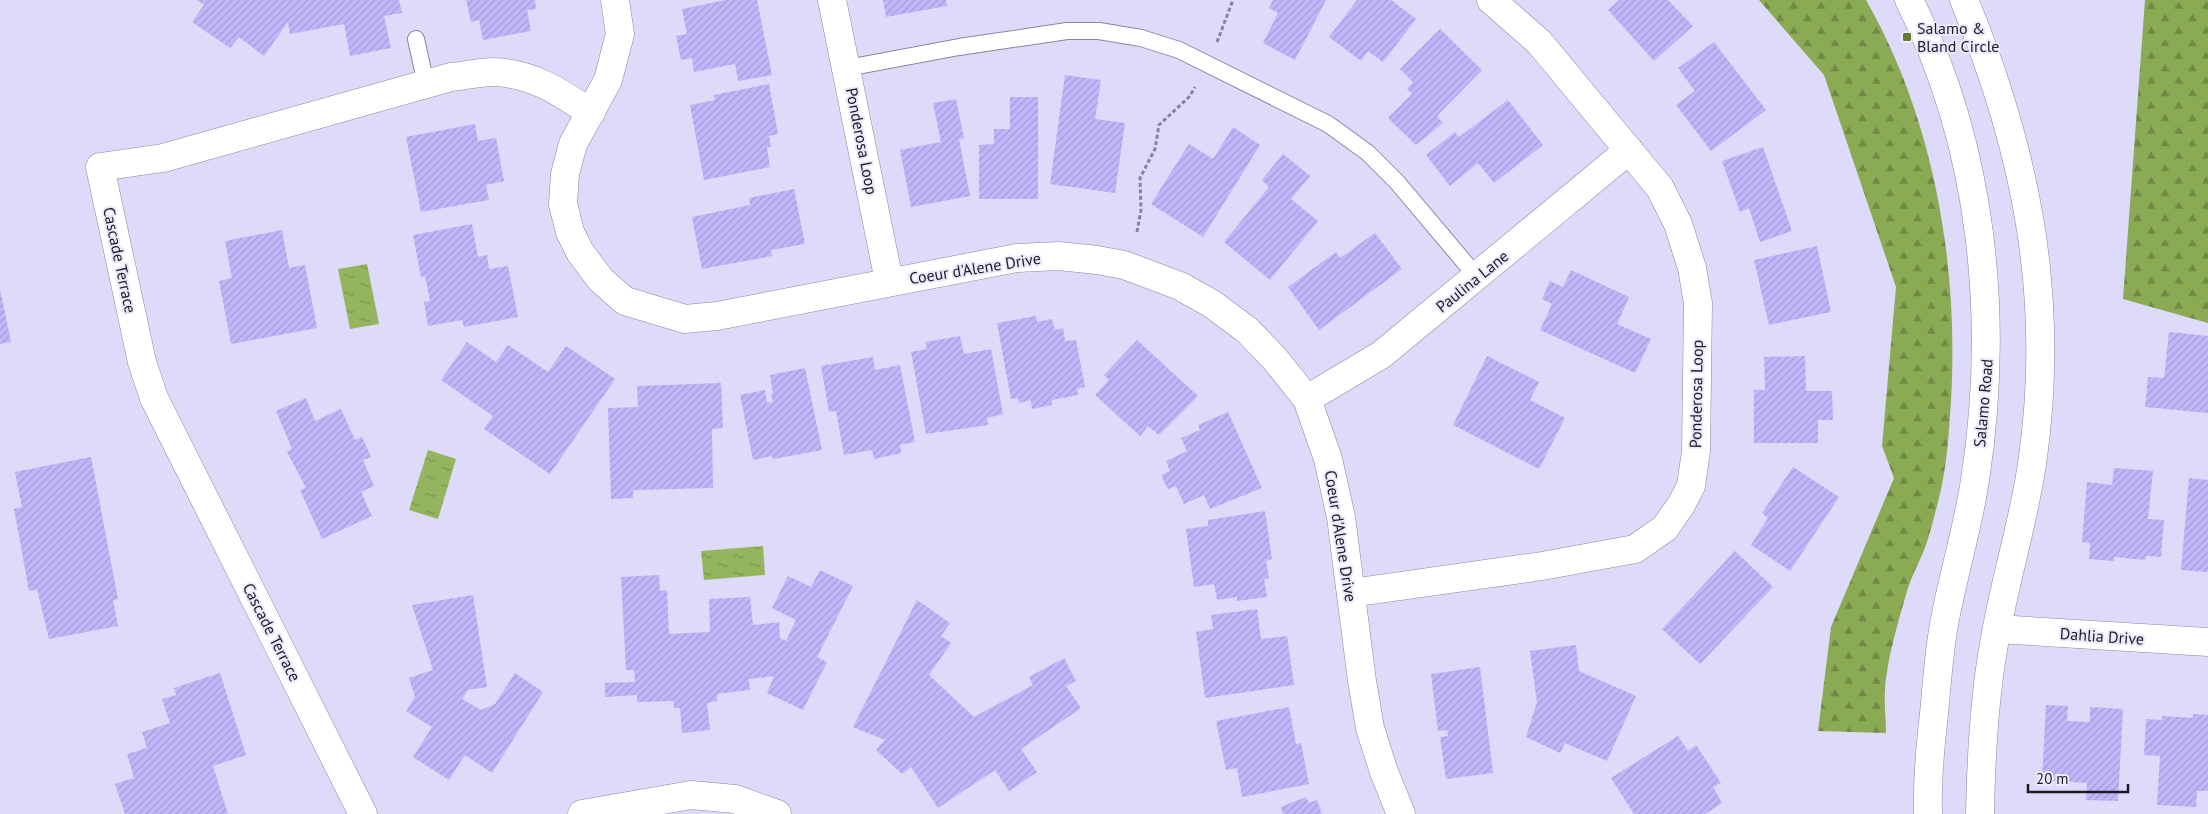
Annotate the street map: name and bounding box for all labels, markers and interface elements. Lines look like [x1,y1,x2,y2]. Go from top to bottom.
place label: Salamo & Bland Circle [1917,18,1999,56]
marker: Salamo & Bland Circle [1901,31,1913,43]
street label: Ponderosa Loop [842,86,882,196]
street label: Cascade Terrace [99,205,141,315]
street label: Paulina Lane [1432,246,1512,316]
street label: Coeur d'Alene Drive [908,248,1042,288]
street label: Ponderosa Loop [1685,340,1707,448]
street label: Salamo Road [1969,358,1997,448]
street label: Coeur d'Alene Drive [1321,469,1361,603]
street label: Cascade Terrace [239,579,305,685]
street label: Dahlia Drive [2059,623,2145,649]
scale bar [2028,762,2128,794]
text: 20 m [2036,769,2069,788]

